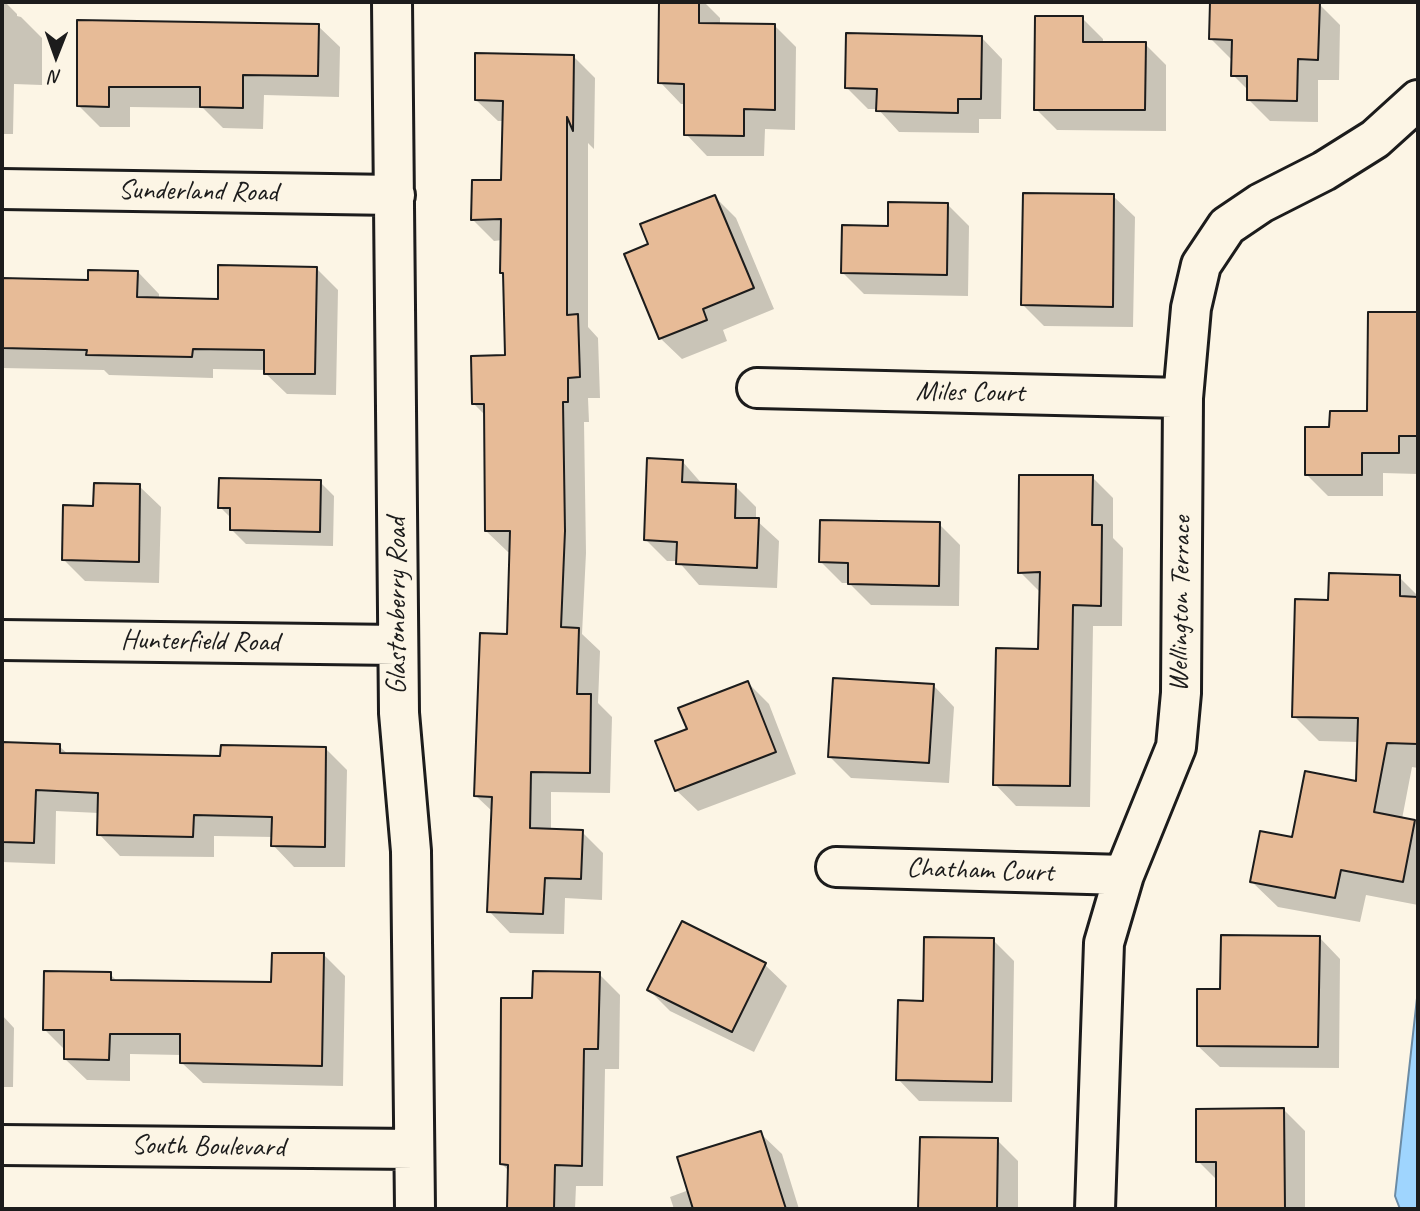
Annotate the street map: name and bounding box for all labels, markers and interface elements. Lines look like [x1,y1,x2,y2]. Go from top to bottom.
north arrow [21,21,91,91]
text: N [50,65,62,89]
street label: Sunderland Road [118,174,278,210]
street label: Miles Court [915,375,1025,411]
street label: Wellington Terrace [1163,516,1199,692]
street label: Glastonberry Road [381,518,415,694]
street label: Hunterfield Road [120,624,280,660]
street label: Chatham Court [906,852,1054,890]
street label: South Boulevard [131,1129,285,1165]

